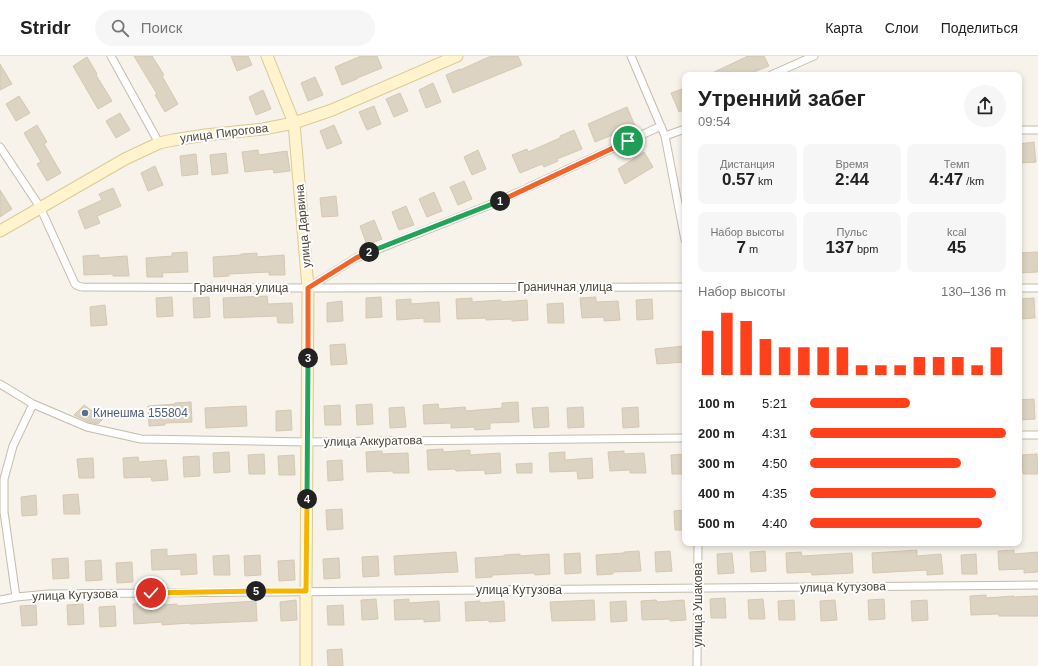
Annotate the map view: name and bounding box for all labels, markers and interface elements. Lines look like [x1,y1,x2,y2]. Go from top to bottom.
search box [95,10,375,46]
text: Stridr [20,17,71,38]
icon: search [109,17,131,39]
text: Поиск [141,19,182,36]
text: Карта [825,20,863,36]
text: Слои [885,20,919,36]
text: Поделиться [941,20,1018,36]
button: share [964,85,1006,127]
text: Утренний забег [698,86,866,111]
text: 09:54 [698,114,731,129]
street label: улица Пирогова [179,121,269,145]
pin [611,124,645,158]
icon: arrive [617,130,639,152]
text: Дистанция [720,158,775,170]
text: Время [835,158,869,170]
text: Темп [944,158,970,170]
text: 0.57 [722,170,755,189]
text: 2:44 [835,170,869,189]
text: 4:47 [929,170,963,189]
text: km [755,175,773,187]
text: /km [963,175,984,187]
street label: улица Дарвина [292,183,314,269]
pin: 1 [490,191,510,211]
text: 1 [497,195,503,207]
text: Набор высоты [710,226,784,238]
text: Пульс [837,226,867,238]
text: kcal [947,226,966,238]
text: 7 [736,238,746,257]
text: 137 [826,238,854,257]
text: 45 [947,238,966,257]
pin: 2 [359,242,379,262]
text: m [746,243,758,255]
text: bpm [854,243,878,255]
text: 2 [366,246,372,258]
street label: Граничная улица [518,280,613,294]
street label: Граничная улица [194,281,289,295]
text: Набор высоты [698,284,785,299]
text: 130–136 m [941,284,1006,299]
pin: 3 [298,348,318,368]
text: 3 [305,352,311,364]
text: 100 m [698,396,735,411]
text: 5:21 [762,396,787,411]
place label: Кинешма 155804 [93,406,188,420]
marker: Кинешма 155804 [80,408,90,418]
text: 200 m [698,426,735,441]
text: 4:31 [762,426,787,441]
street label: улица Аккуратова [323,433,423,449]
text: 300 m [698,456,735,471]
text: 4:50 [762,456,787,471]
text: 400 m [698,486,735,501]
text: 4:35 [762,486,787,501]
pin: 4 [297,489,317,509]
text: 4 [304,493,310,505]
text: 500 m [698,516,735,531]
text: 4:40 [762,516,787,531]
street label: улица Ушакова [691,562,705,647]
pin [134,576,168,610]
street label: улица Кутузова [800,579,886,595]
pin: 5 [246,581,266,601]
icon: check [140,582,162,604]
street label: улица Кутузова [476,583,562,597]
text: 5 [253,585,259,597]
street label: улица Кутузова [32,586,118,603]

